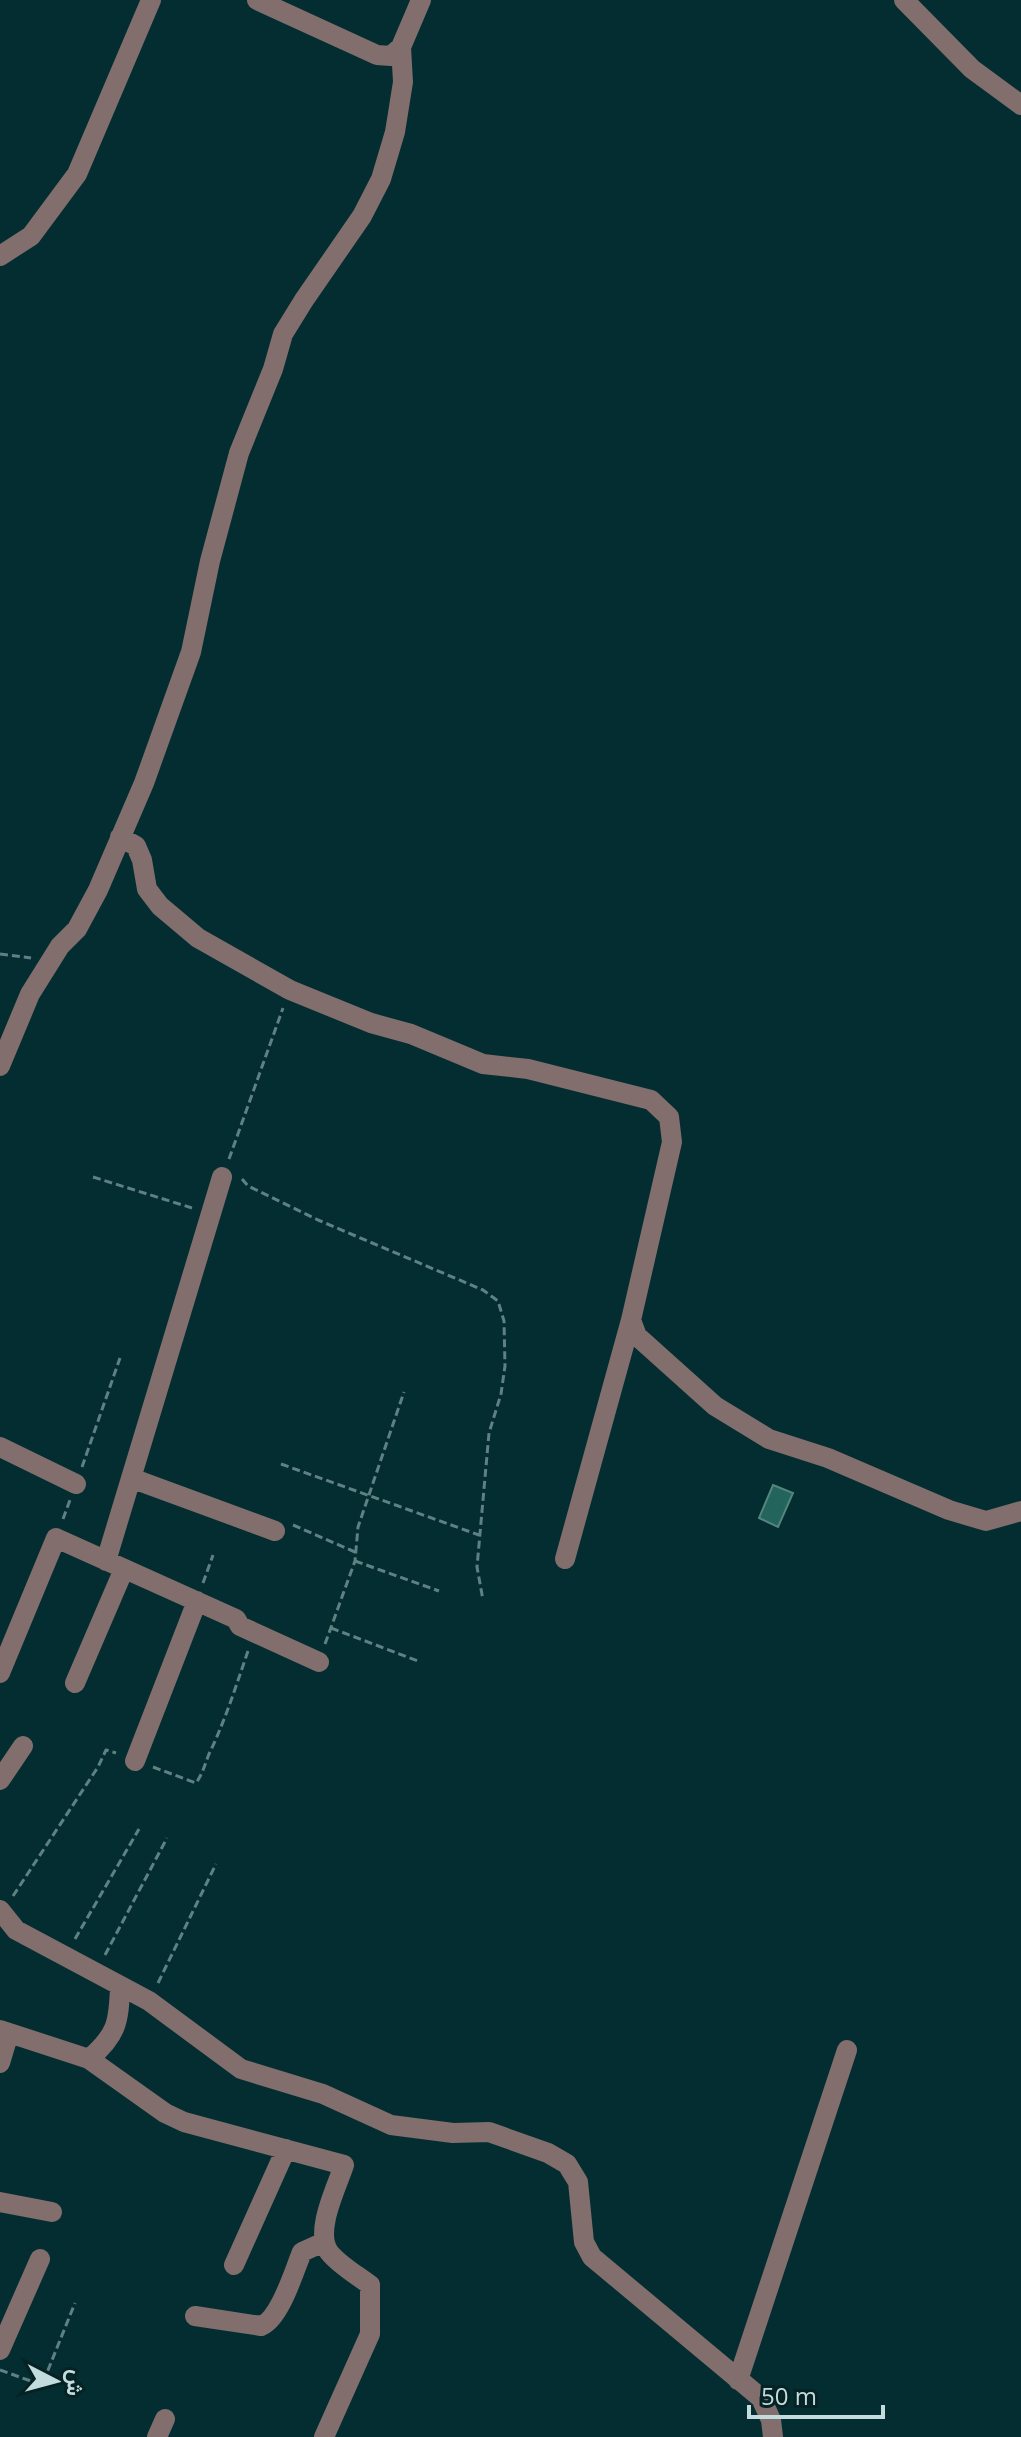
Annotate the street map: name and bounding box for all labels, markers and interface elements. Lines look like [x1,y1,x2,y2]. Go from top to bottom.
north arrow [16,2341,96,2421]
text: ش [61,2368,93,2398]
scale bar [749,2369,883,2419]
text: 50 m [761,2379,817,2412]

